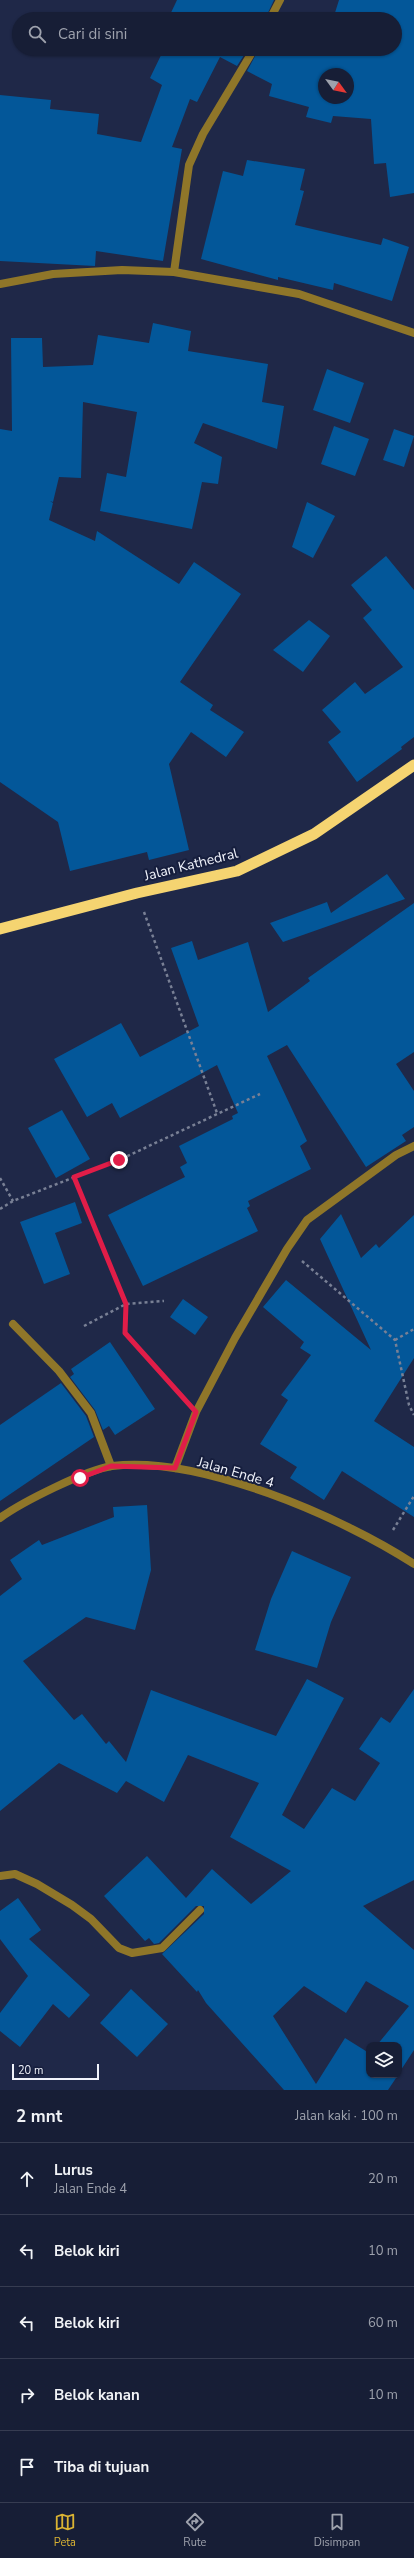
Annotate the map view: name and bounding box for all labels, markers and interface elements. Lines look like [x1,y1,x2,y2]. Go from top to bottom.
search box [12,12,402,56]
icon: search [26,23,48,45]
text: Cari di sini [58,24,127,44]
north arrow [318,68,354,104]
street label: Jalan Kathedral [141,843,241,886]
route end [110,1151,128,1169]
street label: Jalan Ende 4 [194,1452,276,1492]
route start [71,1469,89,1487]
map controls [366,2042,402,2078]
button: layers [366,2042,402,2078]
scale bar [12,2062,99,2081]
text: 20 m [18,2063,43,2078]
text: 2 mnt [16,2105,62,2128]
text: Jalan kaki · 100 m [295,2107,398,2125]
text: Lurus [54,2160,93,2180]
icon: ahead [16,2168,38,2190]
text: 20 m [368,2170,398,2188]
text: Jalan Ende 4 [54,2180,127,2198]
icon: left [16,2240,38,2262]
text: Belok kiri [54,2241,119,2261]
text: 10 m [368,2242,398,2260]
icon: left [16,2312,38,2334]
text: Belok kiri [54,2313,119,2333]
text: 60 m [368,2314,398,2332]
icon: right [16,2384,38,2406]
text: Belok kanan [54,2385,140,2405]
text: 10 m [368,2386,398,2404]
icon: arrive [16,2456,38,2478]
text: Tiba di tujuan [54,2457,149,2477]
tab: Peta [54,2511,76,2550]
tab: Rute [183,2511,206,2550]
tab: Disimpan [314,2511,360,2550]

